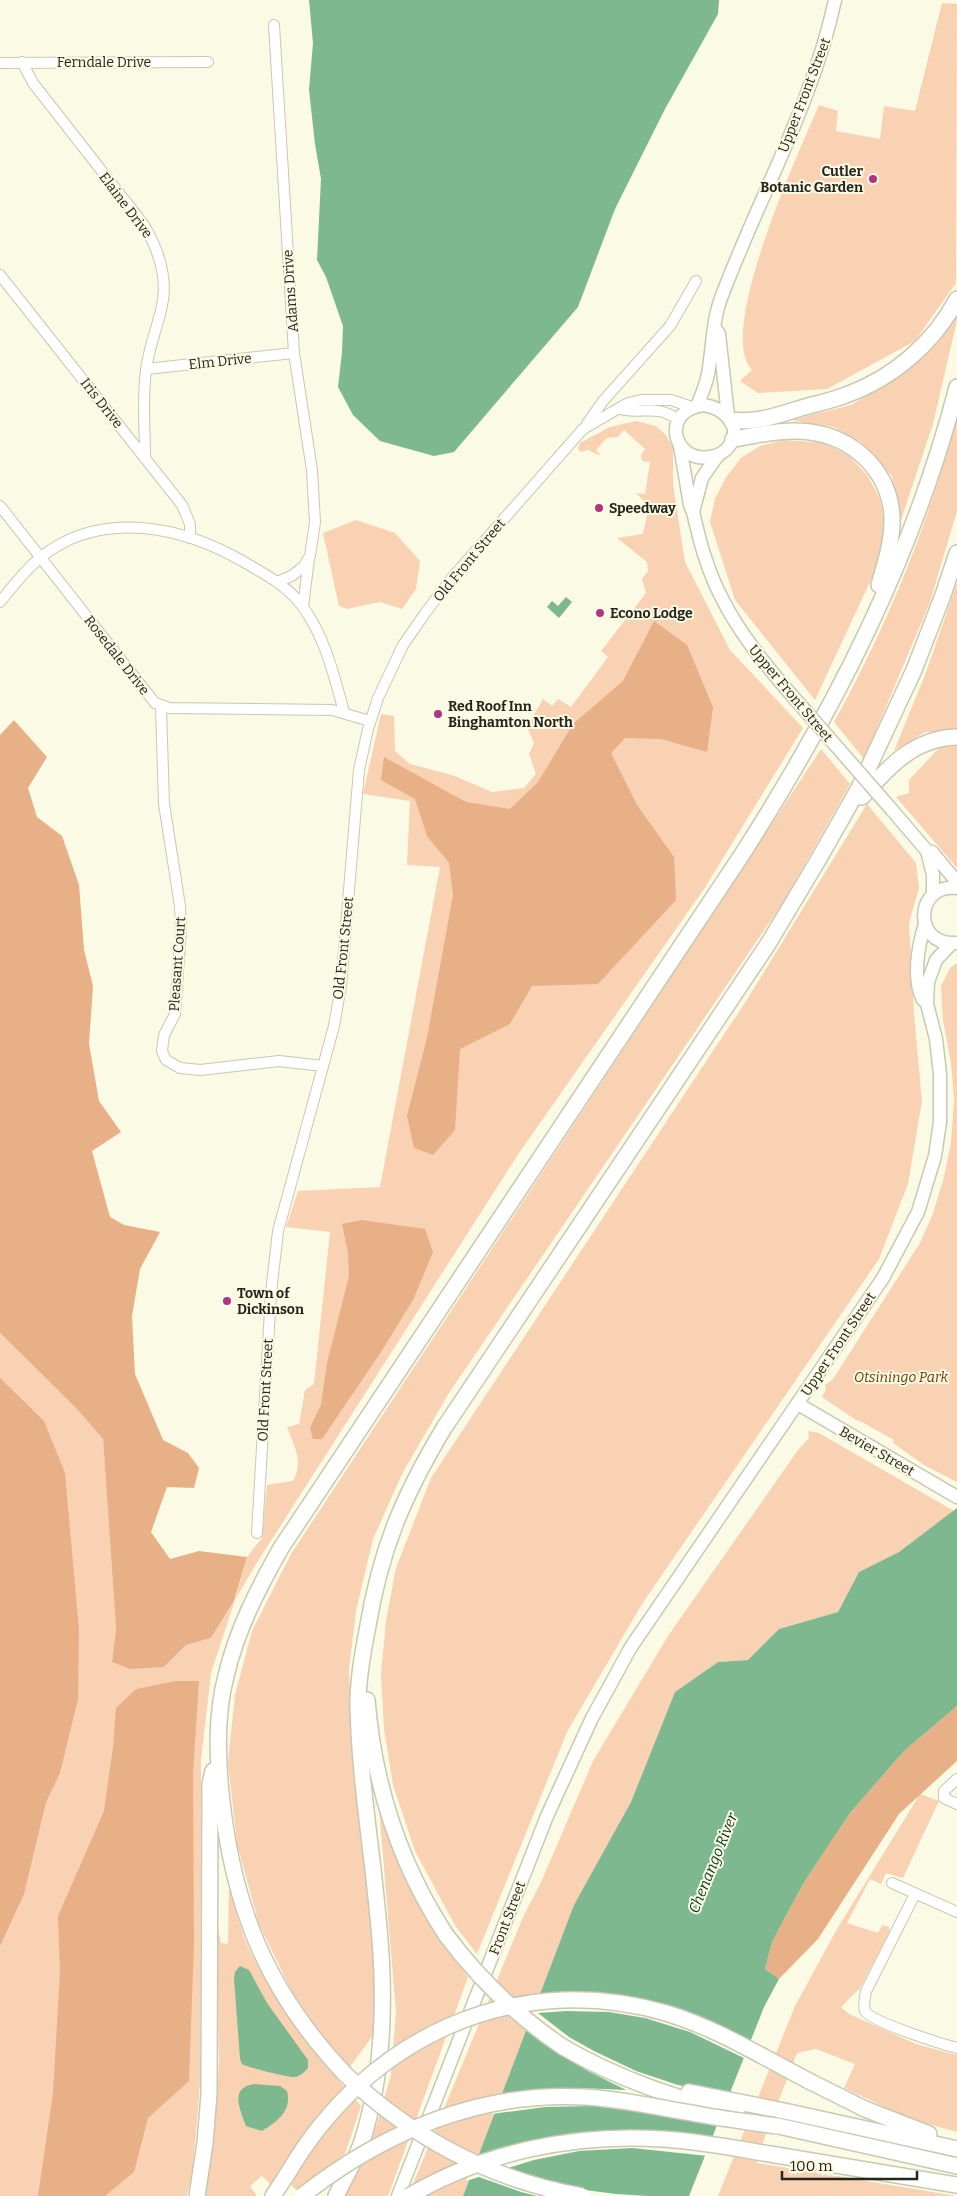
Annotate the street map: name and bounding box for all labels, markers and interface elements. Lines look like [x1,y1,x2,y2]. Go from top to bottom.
street label: Upper Front Street [775,35,834,155]
street label: Ferndale Drive [57,54,151,71]
place label: Cutler Botanic Garden [760,163,863,196]
street label: Elaine Drive [95,169,156,242]
marker: Cutler Botanic Garden [867,173,879,185]
street label: Adams Drive [279,249,302,333]
street label: Elm Drive [188,350,252,373]
street label: Iris Drive [77,375,126,432]
place label: Speedway [609,500,676,517]
marker: Speedway [593,502,605,514]
street label: Old Front Street [430,515,509,605]
place label: Econo Lodge [610,605,693,622]
marker: Econo Lodge [594,607,606,619]
street label: Rosedale Drive [80,612,153,698]
street label: Upper Front Street [745,641,836,745]
place label: Red Roof Inn Binghamton North [448,698,573,731]
marker: Red Roof Inn Binghamton North [432,708,444,720]
street label: Old Front Street [330,896,357,1000]
street label: Pleasant Court [166,916,189,1012]
place label: Town of Dickinson [237,1285,304,1318]
street label: Upper Front Street [797,1289,879,1399]
marker: Town of Dickinson [221,1295,233,1307]
street label: Old Front Street [254,1338,277,1442]
park label: Otsiningo Park [854,1369,949,1386]
street label: Bevier Street [836,1423,917,1480]
water label: Chenango River [685,1809,742,1916]
street label: Front Street [486,1879,529,1958]
scale bar [782,2148,917,2180]
text: 100 m [790,2157,833,2175]

